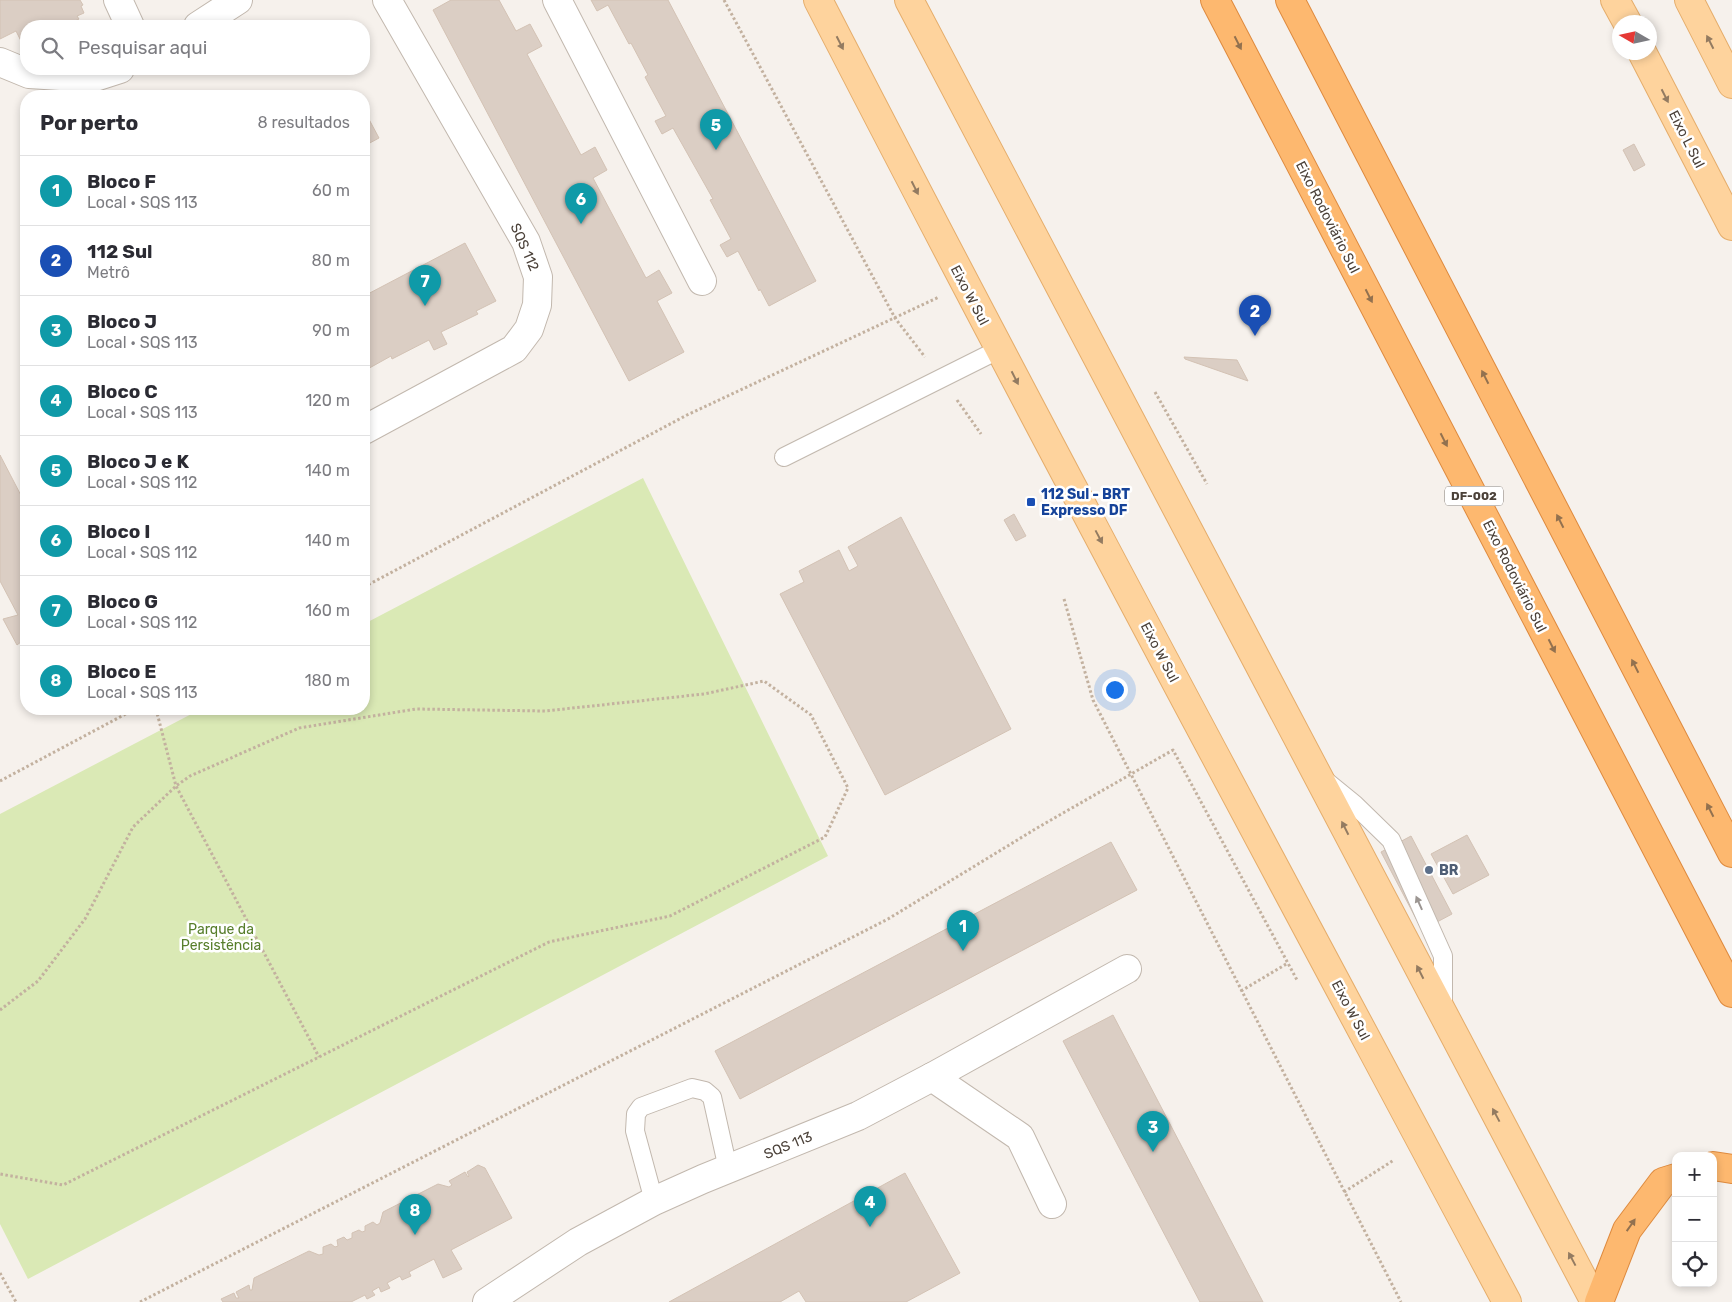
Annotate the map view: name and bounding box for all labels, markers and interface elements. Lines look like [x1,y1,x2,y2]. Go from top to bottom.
north arrow [1612,15,1657,60]
search box [20,20,370,75]
icon: search [38,34,66,62]
one-way arrow [1706,35,1714,49]
text: Pesquisar aqui [78,36,207,59]
one-way arrow [836,36,844,51]
one-way arrow [1234,36,1242,50]
one-way arrow [1660,89,1669,103]
street label: Eixo L Sul [1665,108,1708,171]
pin: 5 [700,109,732,150]
text: Por perto [40,110,138,135]
text: 8 resultados [257,113,350,132]
street label: Eixo Rodoviário Sul [1292,158,1363,276]
text: Bloco F [87,170,156,193]
text: 1 [52,181,60,200]
text: 60 m [312,181,350,200]
one-way arrow [911,181,919,195]
pin: 6 [565,183,597,224]
text: Local · SQS 113 [87,193,198,212]
street label: SQS 112 [507,221,543,274]
text: 112 Sul [87,240,153,263]
text: 2 [51,251,61,270]
text: 80 m [312,251,350,270]
street label: Eixo W Sul [947,262,992,328]
text: Metrô [87,263,130,282]
pin: 7 [409,265,441,306]
one-way arrow [1365,289,1373,303]
pin: 2 [1239,295,1271,336]
text: Bloco J [87,310,157,333]
text: 3 [51,321,61,340]
text: 90 m [312,321,350,340]
text: Local · SQS 113 [87,333,198,352]
one-way arrow [1481,370,1489,384]
one-way arrow [1011,371,1019,385]
text: Bloco C [87,380,158,403]
text: 4 [51,391,61,410]
text: 120 m [305,391,350,410]
text: Local · SQS 113 [87,403,198,422]
one-way arrow [1440,433,1448,447]
text: Bloco J e K [87,450,189,473]
text: 5 [51,461,61,480]
text: 140 m [305,461,350,480]
text: Local · SQS 112 [87,473,197,492]
place label: 112 Sul - BRT Expresso DF [1041,486,1130,519]
road number: DF-002 [1445,486,1503,506]
marker: 112 Sul - BRT Expresso DF [1025,496,1037,508]
one-way arrow [1556,514,1564,529]
street label: Eixo Rodoviário Sul [1479,517,1550,635]
text: Bloco I [87,520,150,543]
text: 6 [51,531,61,550]
text: 140 m [305,531,350,550]
one-way arrow [1094,531,1103,544]
text: Local · SQS 112 [87,543,197,562]
text: Bloco G [87,590,158,613]
text: 7 [51,601,61,620]
text: 160 m [305,601,350,620]
text: Local · SQS 112 [87,613,197,632]
street label: Eixo W Sul [1137,619,1182,685]
one-way arrow [1548,639,1556,654]
one-way arrow [1631,658,1639,673]
text: Bloco E [87,660,156,683]
text: 8 [51,671,61,690]
text: 180 m [305,671,350,690]
your location [1102,677,1128,703]
text: Local · SQS 113 [87,683,198,702]
one-way arrow [1706,803,1714,817]
one-way arrow [1341,820,1349,835]
place label: BR [1439,862,1459,879]
marker: BR [1423,864,1435,876]
one-way arrow [1415,896,1423,910]
pin: 1 [947,910,979,951]
park label: Parque da Persistência [181,921,261,954]
one-way arrow [1416,964,1424,979]
street label: Eixo W Sul [1328,977,1373,1043]
one-way arrow [1491,1109,1500,1122]
pin: 3 [1137,1111,1169,1152]
street label: SQS 113 [761,1128,815,1163]
map controls [1672,1152,1717,1287]
button: + [1672,1152,1717,1197]
pin: 4 [854,1186,886,1227]
pin: 8 [399,1194,431,1235]
button: − [1672,1197,1717,1242]
one-way arrow [1626,1218,1636,1232]
button: locate [1672,1242,1717,1287]
one-way arrow [1568,1252,1576,1266]

